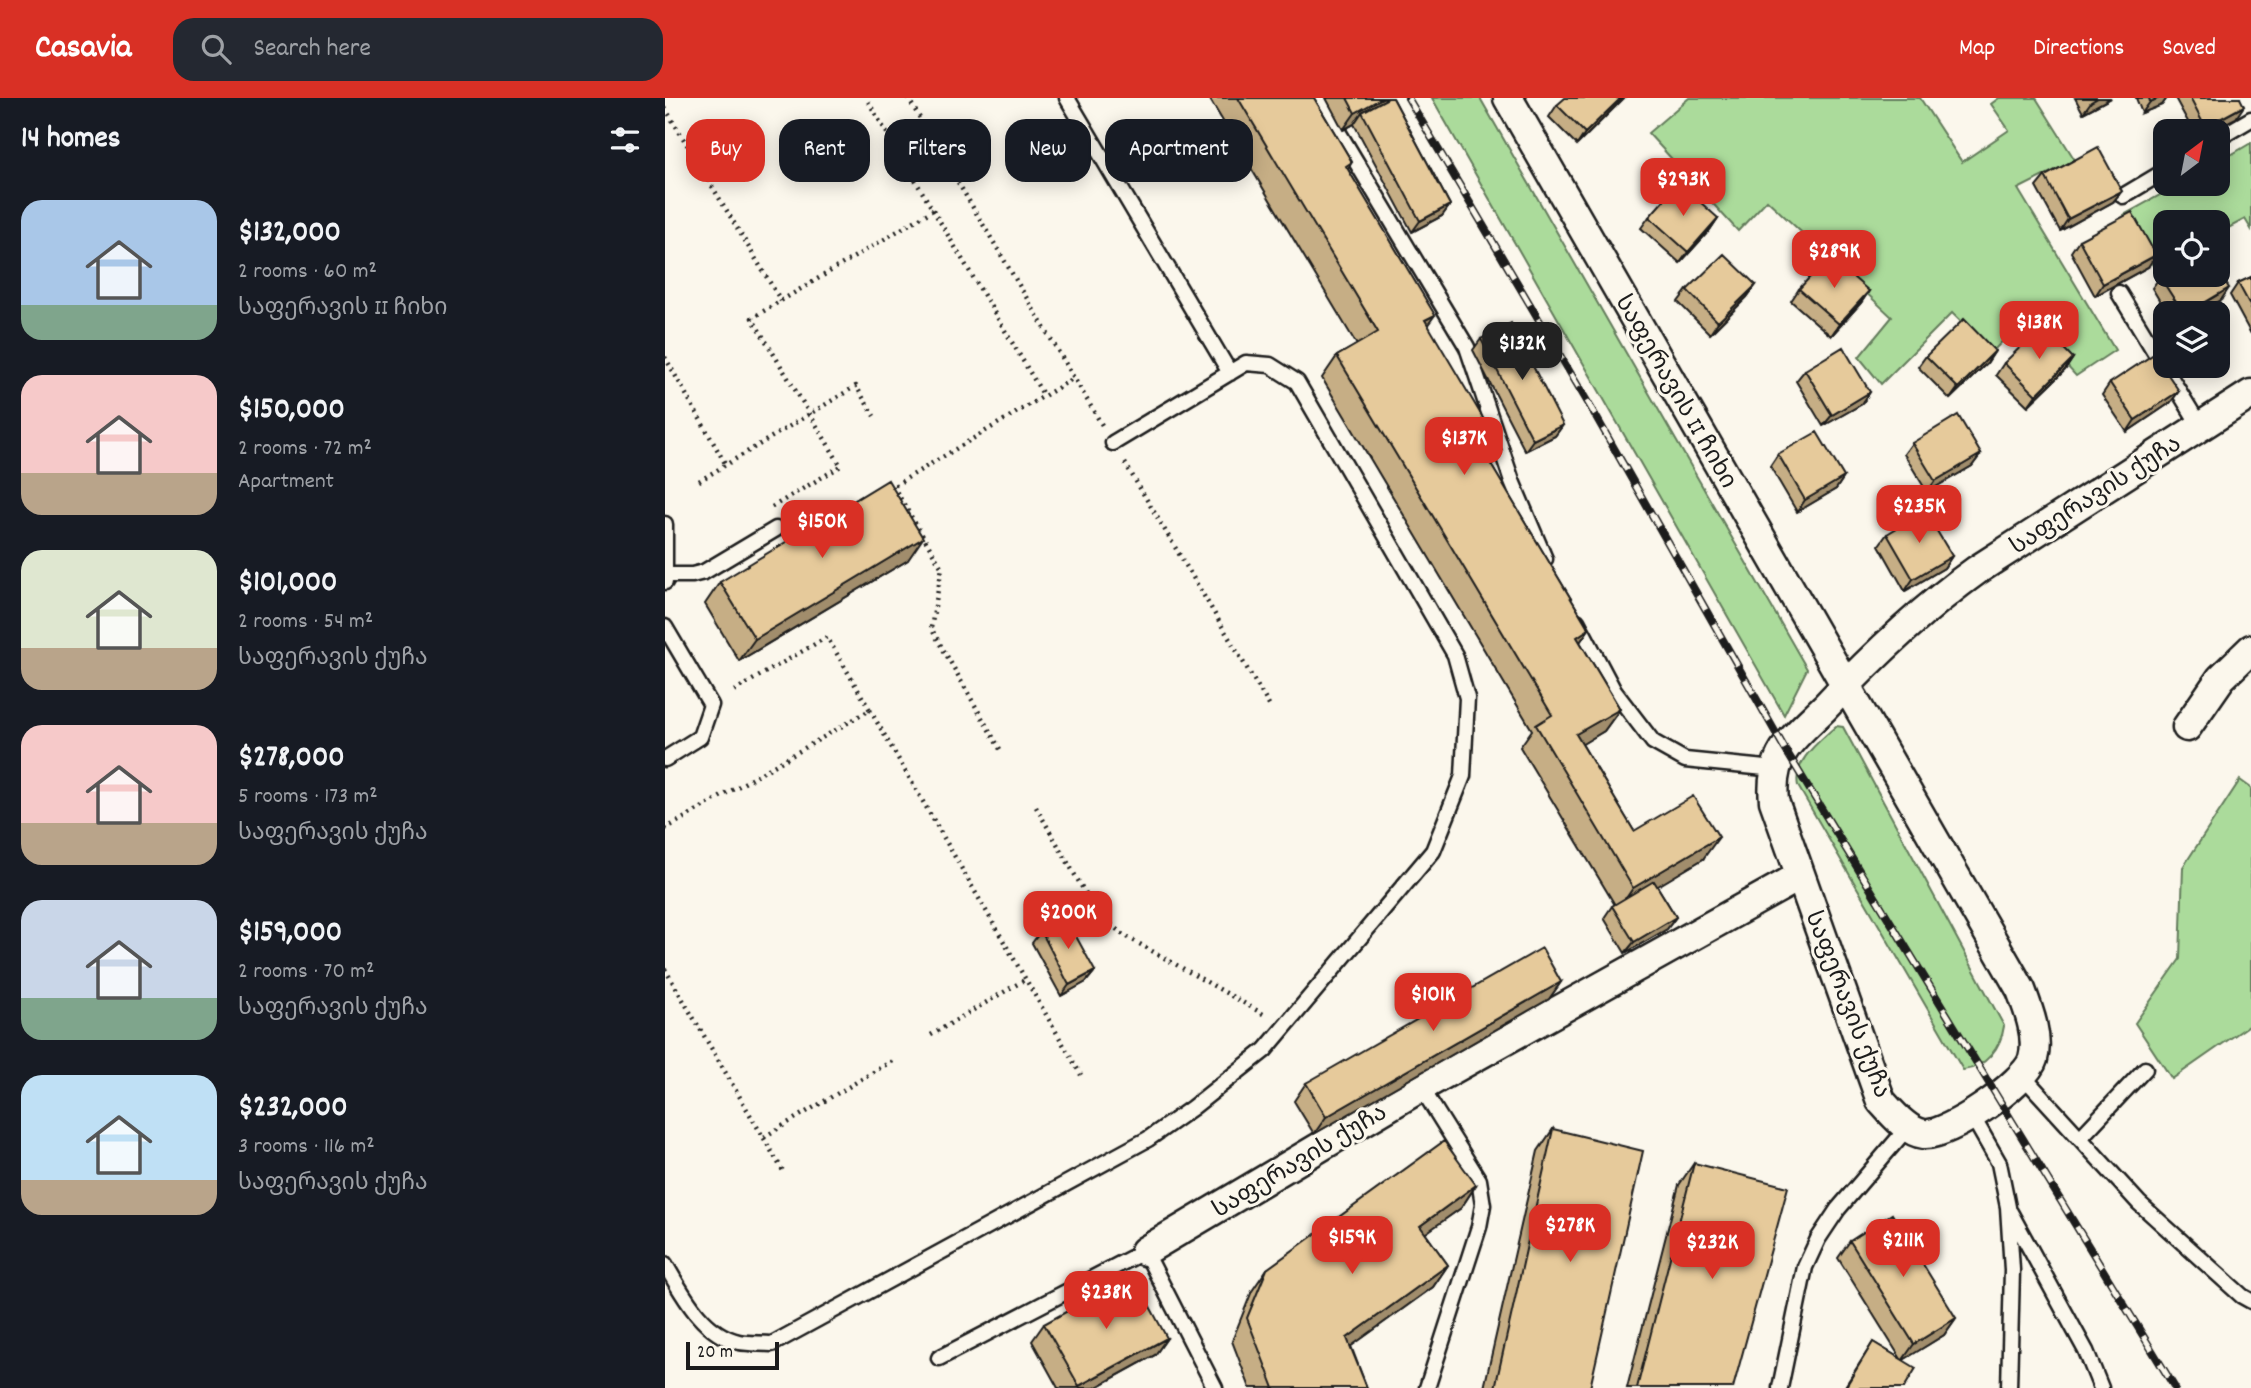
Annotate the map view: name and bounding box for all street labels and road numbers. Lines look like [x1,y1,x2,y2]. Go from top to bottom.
street label: საფერავის II ჩიხი [1605,289,1744,496]
street label: საფერავის ქუჩა [2004,428,2189,565]
street label: საფერავის ქუჩა [1795,907,1898,1104]
street label: საფერავის ქუჩა [1207,1097,1394,1228]

